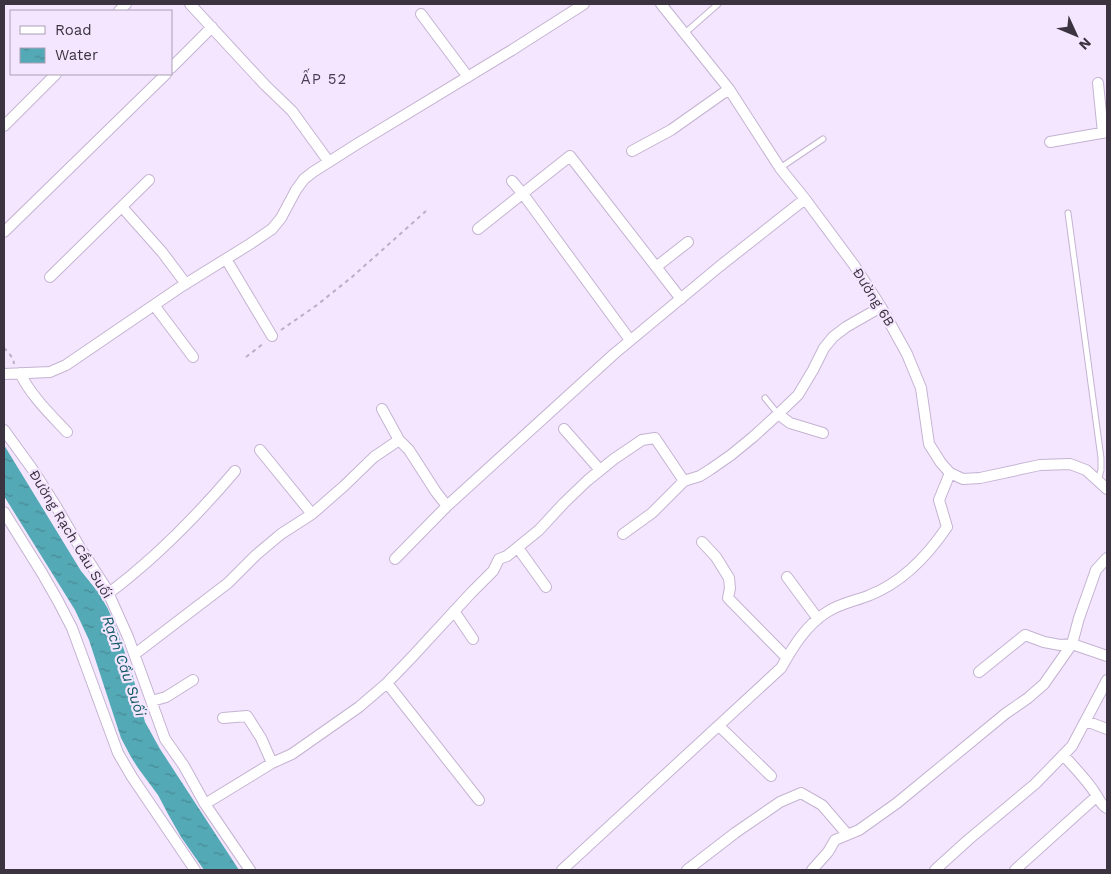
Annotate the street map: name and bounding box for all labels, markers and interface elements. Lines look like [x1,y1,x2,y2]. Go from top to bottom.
legend [10,10,172,75]
north arrow [1051,10,1101,60]
text: Road [55,21,92,39]
text: N [1076,35,1095,53]
text: Water [55,46,98,64]
district label: ẤP 52 [301,68,347,88]
street label: Đường 6B [850,265,898,329]
street label: Đường Rạch Cầu Suối [26,467,116,601]
water label: Rạch Cầu Suối [98,613,150,720]

